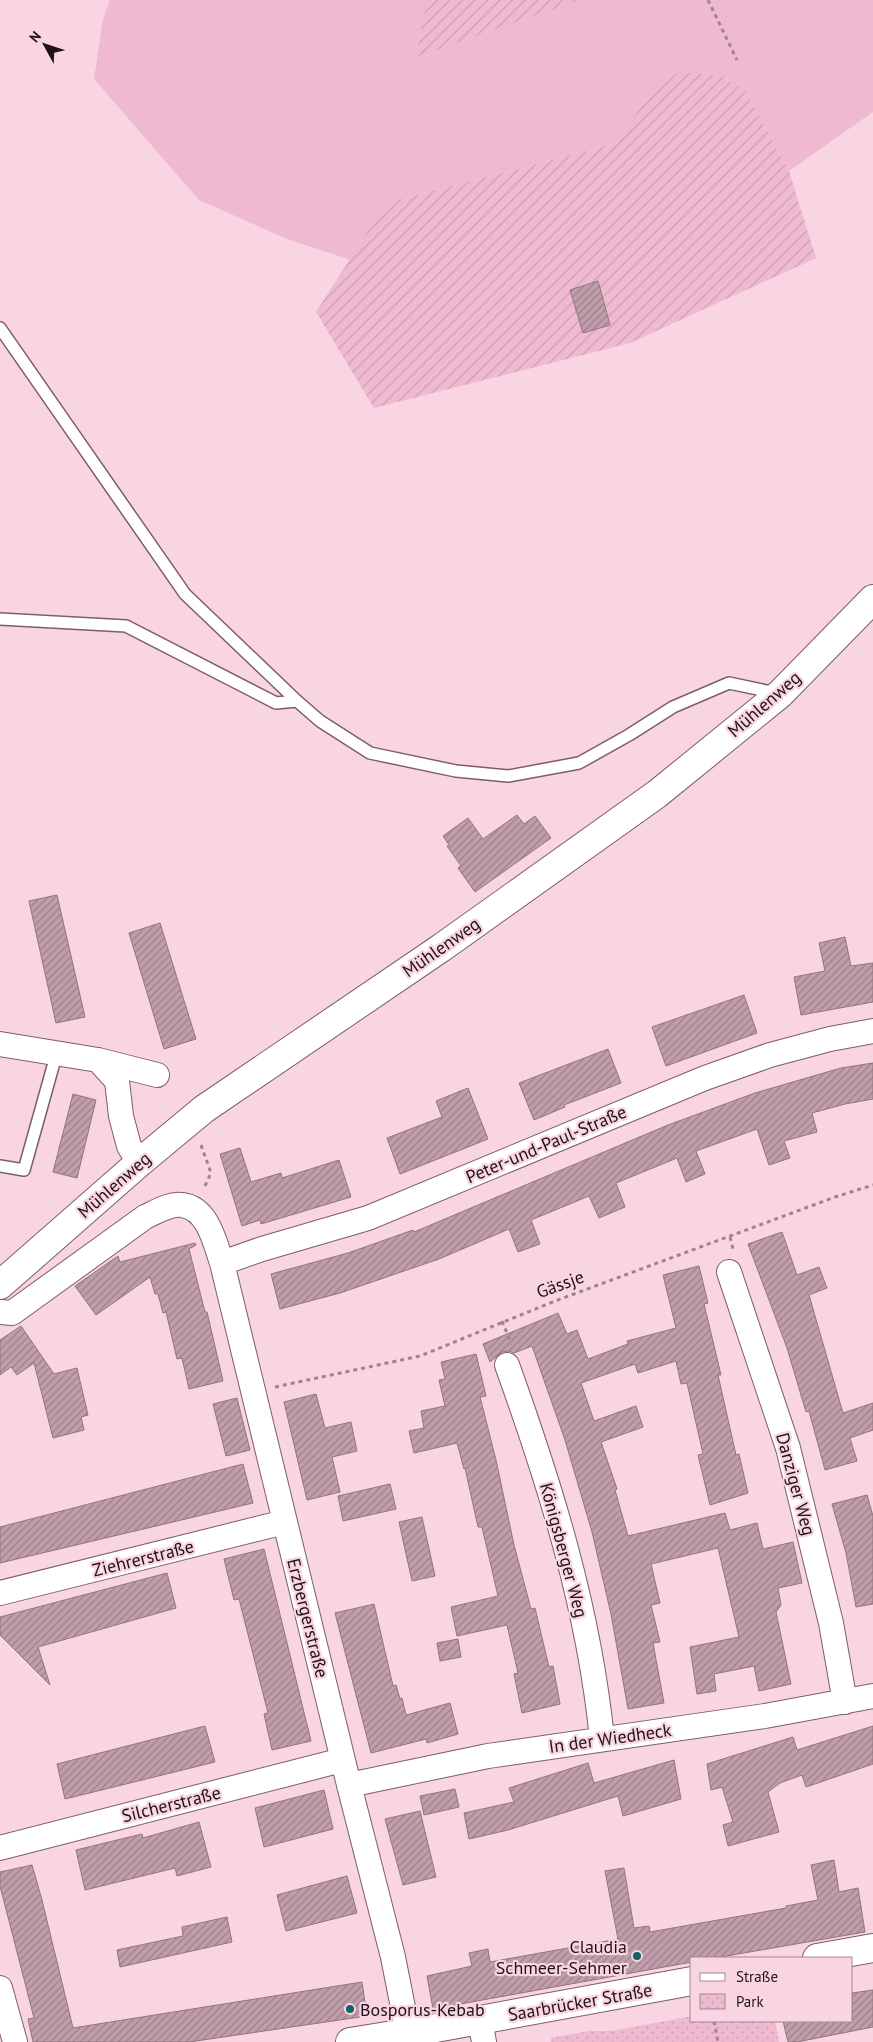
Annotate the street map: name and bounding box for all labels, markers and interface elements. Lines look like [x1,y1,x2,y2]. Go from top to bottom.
north arrow [20,20,70,70]
text: N [25,27,45,46]
street label: Mühlenweg [723,666,805,742]
street label: Mühlenweg [398,912,484,982]
street label: Peter-und-Paul-Straße [462,1100,630,1188]
street label: Mühlenweg [73,1147,155,1223]
street label: Gässje [533,1265,587,1303]
street label: Danziger Weg [771,1430,821,1538]
street label: Königsberger Weg [535,1480,593,1620]
street label: Ziehrerstraße [90,1534,196,1582]
street label: Erzbergerstraße [282,1556,334,1680]
street label: In der Wiedheck [547,1718,673,1758]
street label: Silcherstraße [119,1781,223,1827]
place label: Claudia Schmeer-Sehmer [496,1935,627,1979]
marker: Claudia Schmeer-Sehmer [631,1950,643,1962]
legend [690,1957,853,2022]
text: Straße [736,1967,778,1986]
street label: Saarbrücker Straße [506,1978,654,2026]
text: Park [736,1992,764,2011]
place label: Bosporus-Kebab [360,1998,485,2021]
marker: Bosporus-Kebab [344,2003,356,2015]

